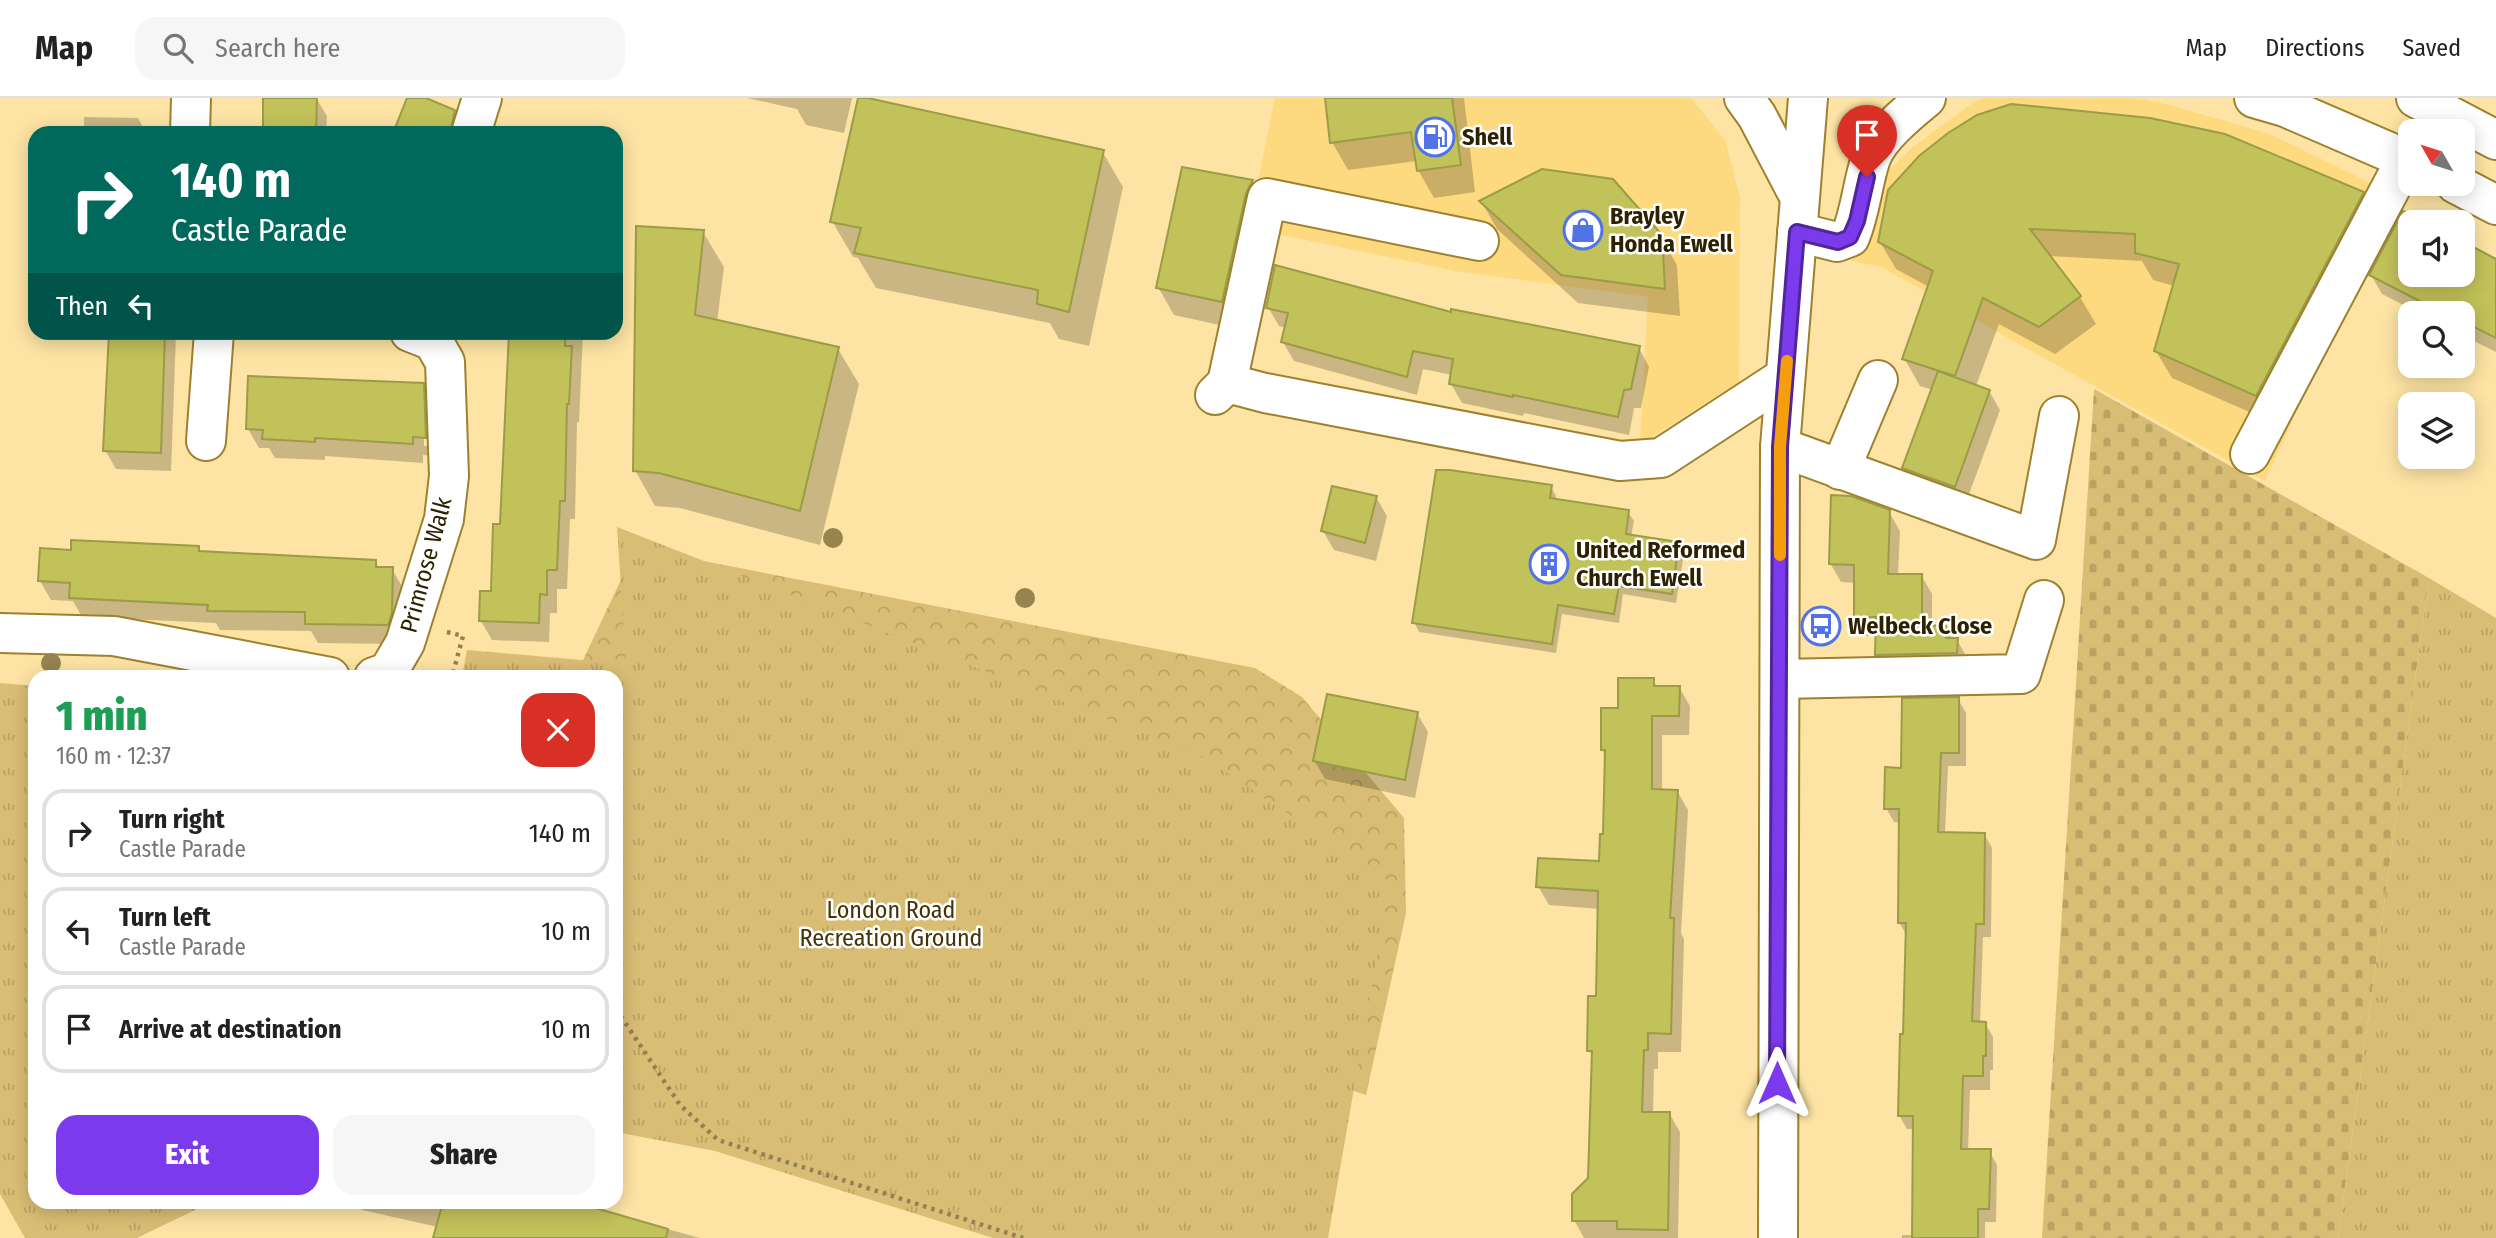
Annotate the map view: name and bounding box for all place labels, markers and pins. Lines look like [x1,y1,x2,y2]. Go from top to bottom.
pin [1837,105,1897,177]
fuel station icon: Shell [1414,116,1456,158]
place label: Shell [1462,123,1513,151]
place label: Brayley Honda Ewell [1610,202,1733,258]
shop icon: Brayley Honda Ewell [1562,209,1604,251]
place label: United Reformed Church Ewell [1576,536,1745,592]
building icon: United Reformed Church Ewell [1528,543,1570,585]
bus stop icon: Welbeck Close [1800,605,1842,647]
place label: Welbeck Close [1848,612,1992,640]

